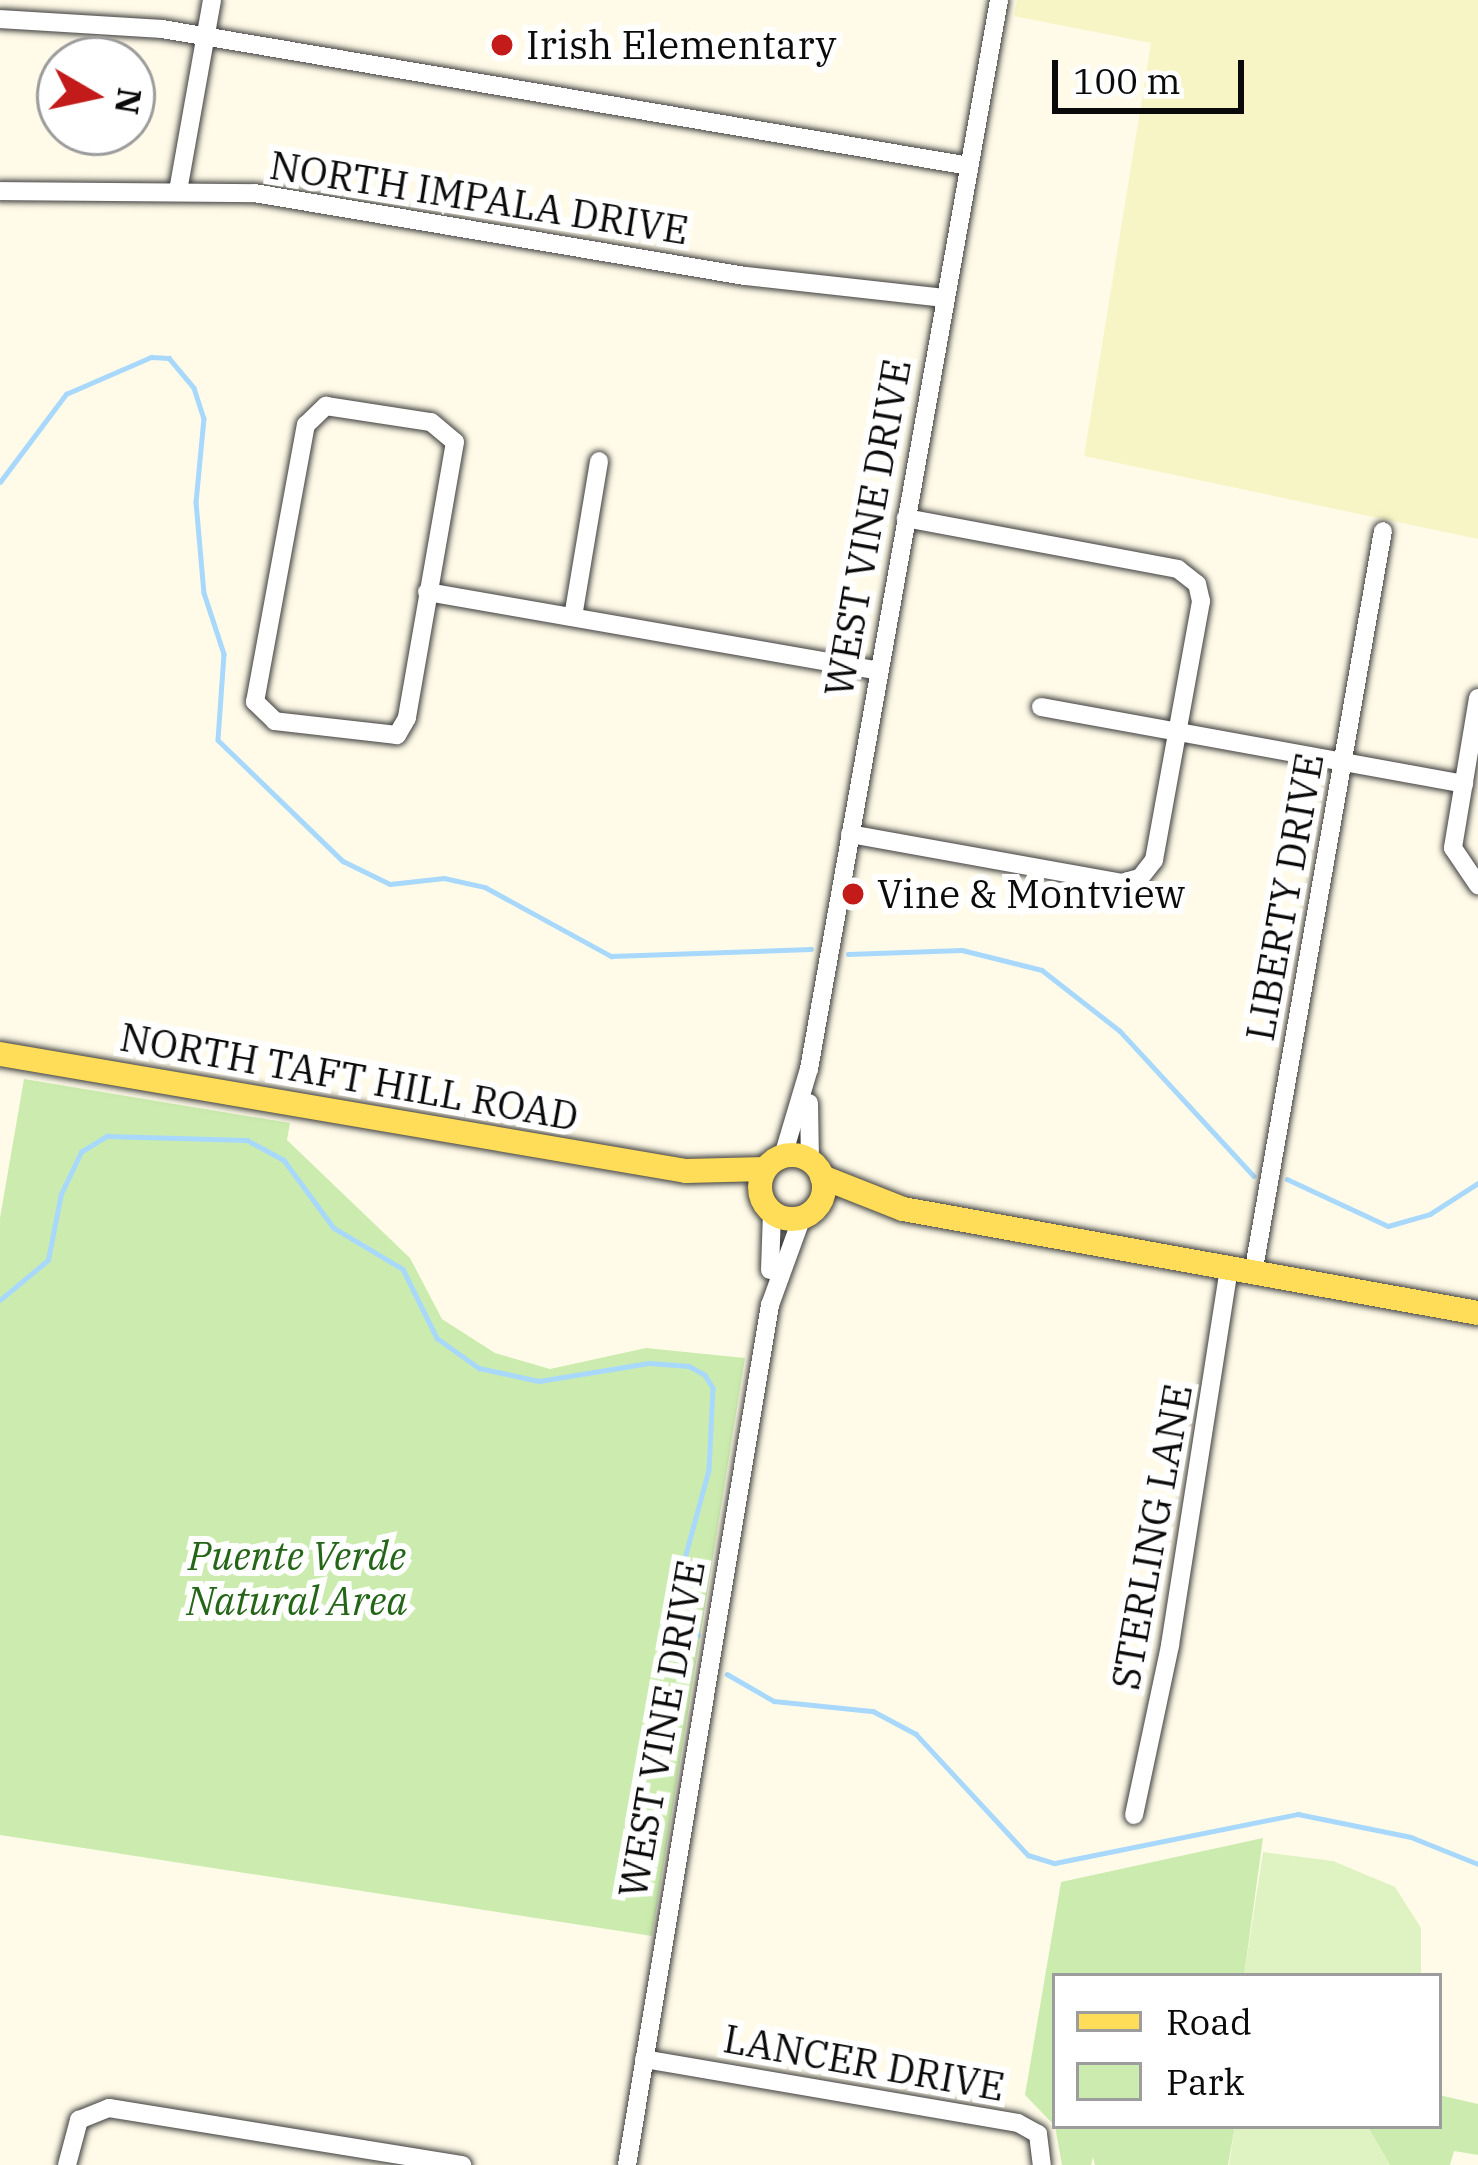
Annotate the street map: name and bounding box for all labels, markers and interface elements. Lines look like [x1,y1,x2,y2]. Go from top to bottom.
place label: Irish Elementary [526,22,836,68]
marker: Irish Elementary [489,32,515,58]
north arrow [36,36,156,156]
scale bar [1058,36,1250,110]
text: 100 m [1073,57,1180,104]
text: N [106,85,152,117]
street label: NORTH IMPALA DRIVE [266,142,692,254]
street label: WEST VINE DRIVE [815,356,921,700]
street label: LIBERTY DRIVE [1237,750,1333,1044]
place label: Vine & Montview [877,871,1185,917]
marker: Vine & Montview [840,881,866,907]
street label: NORTH TAFT HILL ROAD [116,1014,582,1140]
street label: STERLING LANE [1102,1381,1202,1693]
park label: Puente Verde Natural Area [187,1534,407,1625]
street label: WEST VINE DRIVE [609,1557,715,1901]
legend [1052,1973,1442,2129]
text: Road [1166,1998,1252,2045]
street label: LANCER DRIVE [720,2015,1008,2111]
text: Park [1166,2058,1245,2105]

